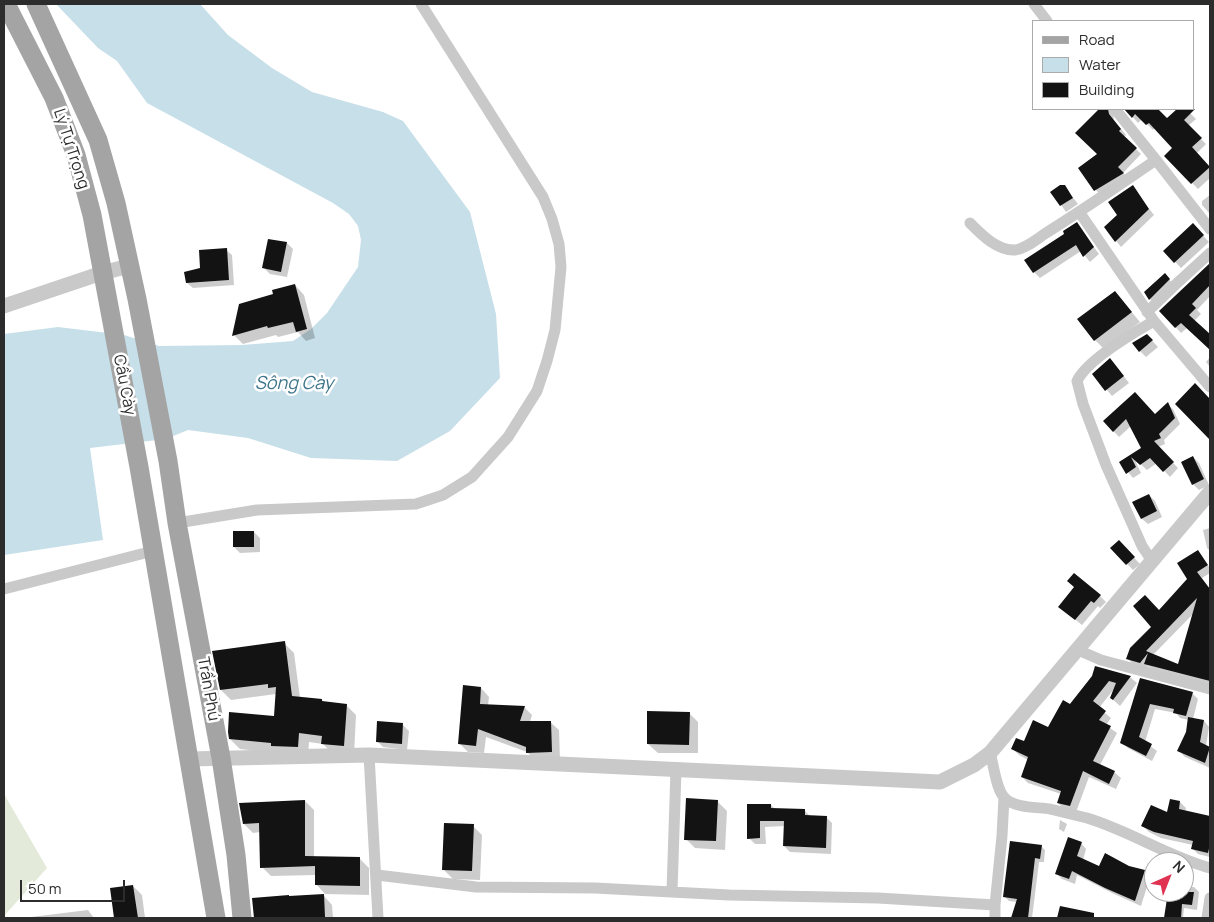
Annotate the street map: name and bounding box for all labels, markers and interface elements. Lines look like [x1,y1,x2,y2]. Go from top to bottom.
legend [1032,20,1194,110]
text: Road [1079,29,1115,50]
text: Water [1079,54,1121,75]
text: Building [1079,79,1134,100]
street label: Lý Tự Trọng [49,106,93,192]
street label: Cầu Cày [109,353,139,417]
water label: Sông Cày [255,373,333,395]
street label: Trần Phú [193,656,223,722]
north arrow [1144,852,1194,902]
text: N [1169,856,1189,877]
scale bar [22,870,128,902]
text: 50 m [28,878,62,899]

